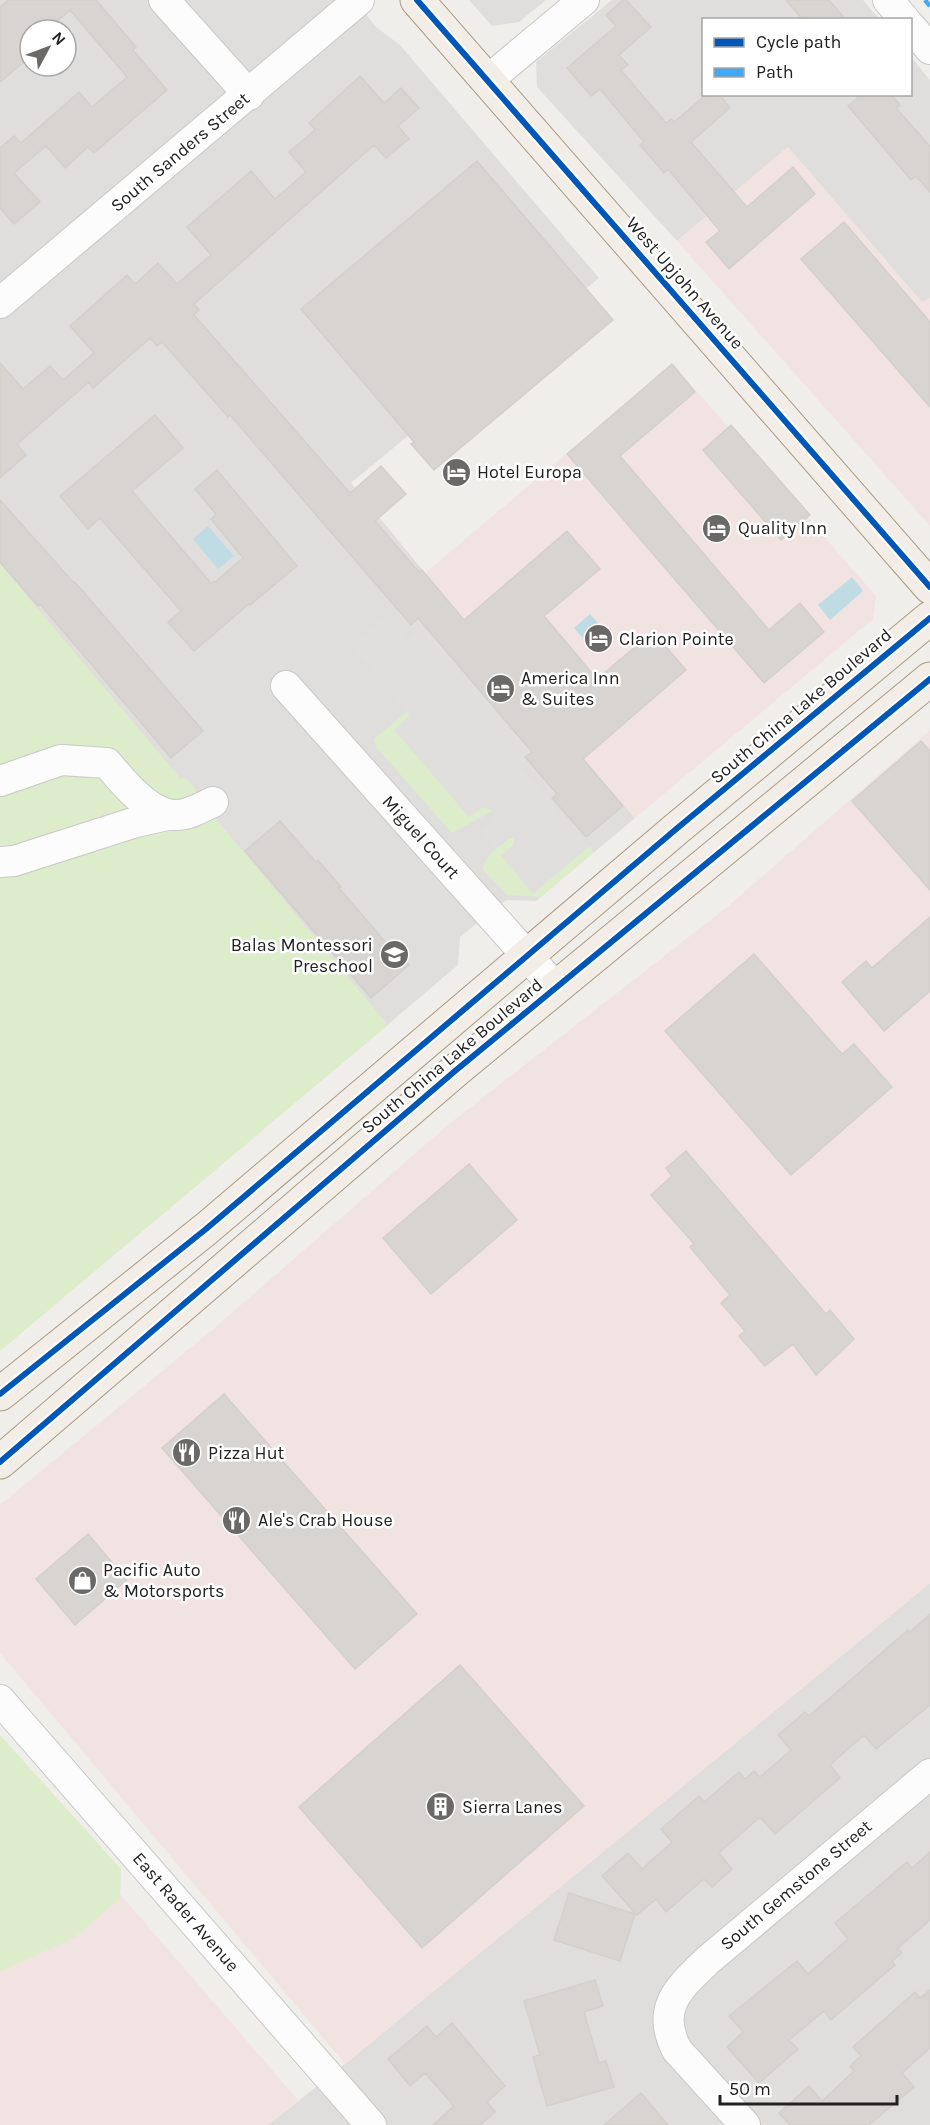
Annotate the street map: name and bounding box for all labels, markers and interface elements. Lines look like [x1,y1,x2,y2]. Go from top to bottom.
north arrow [18,18,78,78]
legend [702,18,912,96]
text: N [48,28,70,49]
text: Cycle path [756,31,841,53]
text: Path [756,61,794,83]
street label: South Sanders Street [106,87,254,217]
street label: West Upjohn Avenue [622,212,748,354]
hotel icon: Hotel Europa [440,456,472,488]
place label: Hotel Europa [477,461,582,483]
hotel icon: Quality Inn [701,512,733,544]
place label: Quality Inn [738,517,827,539]
hotel icon: Clarion Pointe [582,623,614,655]
street label: South China Lake Boulevard [706,624,896,788]
place label: Clarion Pointe [619,628,734,650]
place label: America Inn & Suites [521,667,620,710]
hotel icon: America Inn & Suites [484,672,516,704]
street label: Miguel Court [378,791,465,884]
place label: Balas Montessori Preschool [231,934,373,977]
school or university icon: Balas Montessori Preschool [378,939,410,971]
street label: South China Lake Boulevard [357,974,547,1138]
restaurant icon: Pizza Hut [171,1437,203,1469]
place label: Pizza Hut [208,1442,285,1464]
restaurant icon: Ale's Crab House [221,1504,253,1536]
place label: Ale's Crab House [258,1509,393,1531]
place label: Pacific Auto & Motorsports [103,1559,224,1602]
shop icon: Pacific Auto & Motorsports [66,1564,98,1596]
building icon: Sierra Lanes [425,1791,457,1823]
place label: Sierra Lanes [462,1796,563,1818]
street label: South Gemstone Street [716,1815,876,1955]
street label: East Rader Avenue [128,1848,244,1976]
scale bar [720,2068,897,2106]
text: 50 m [729,2078,771,2100]

